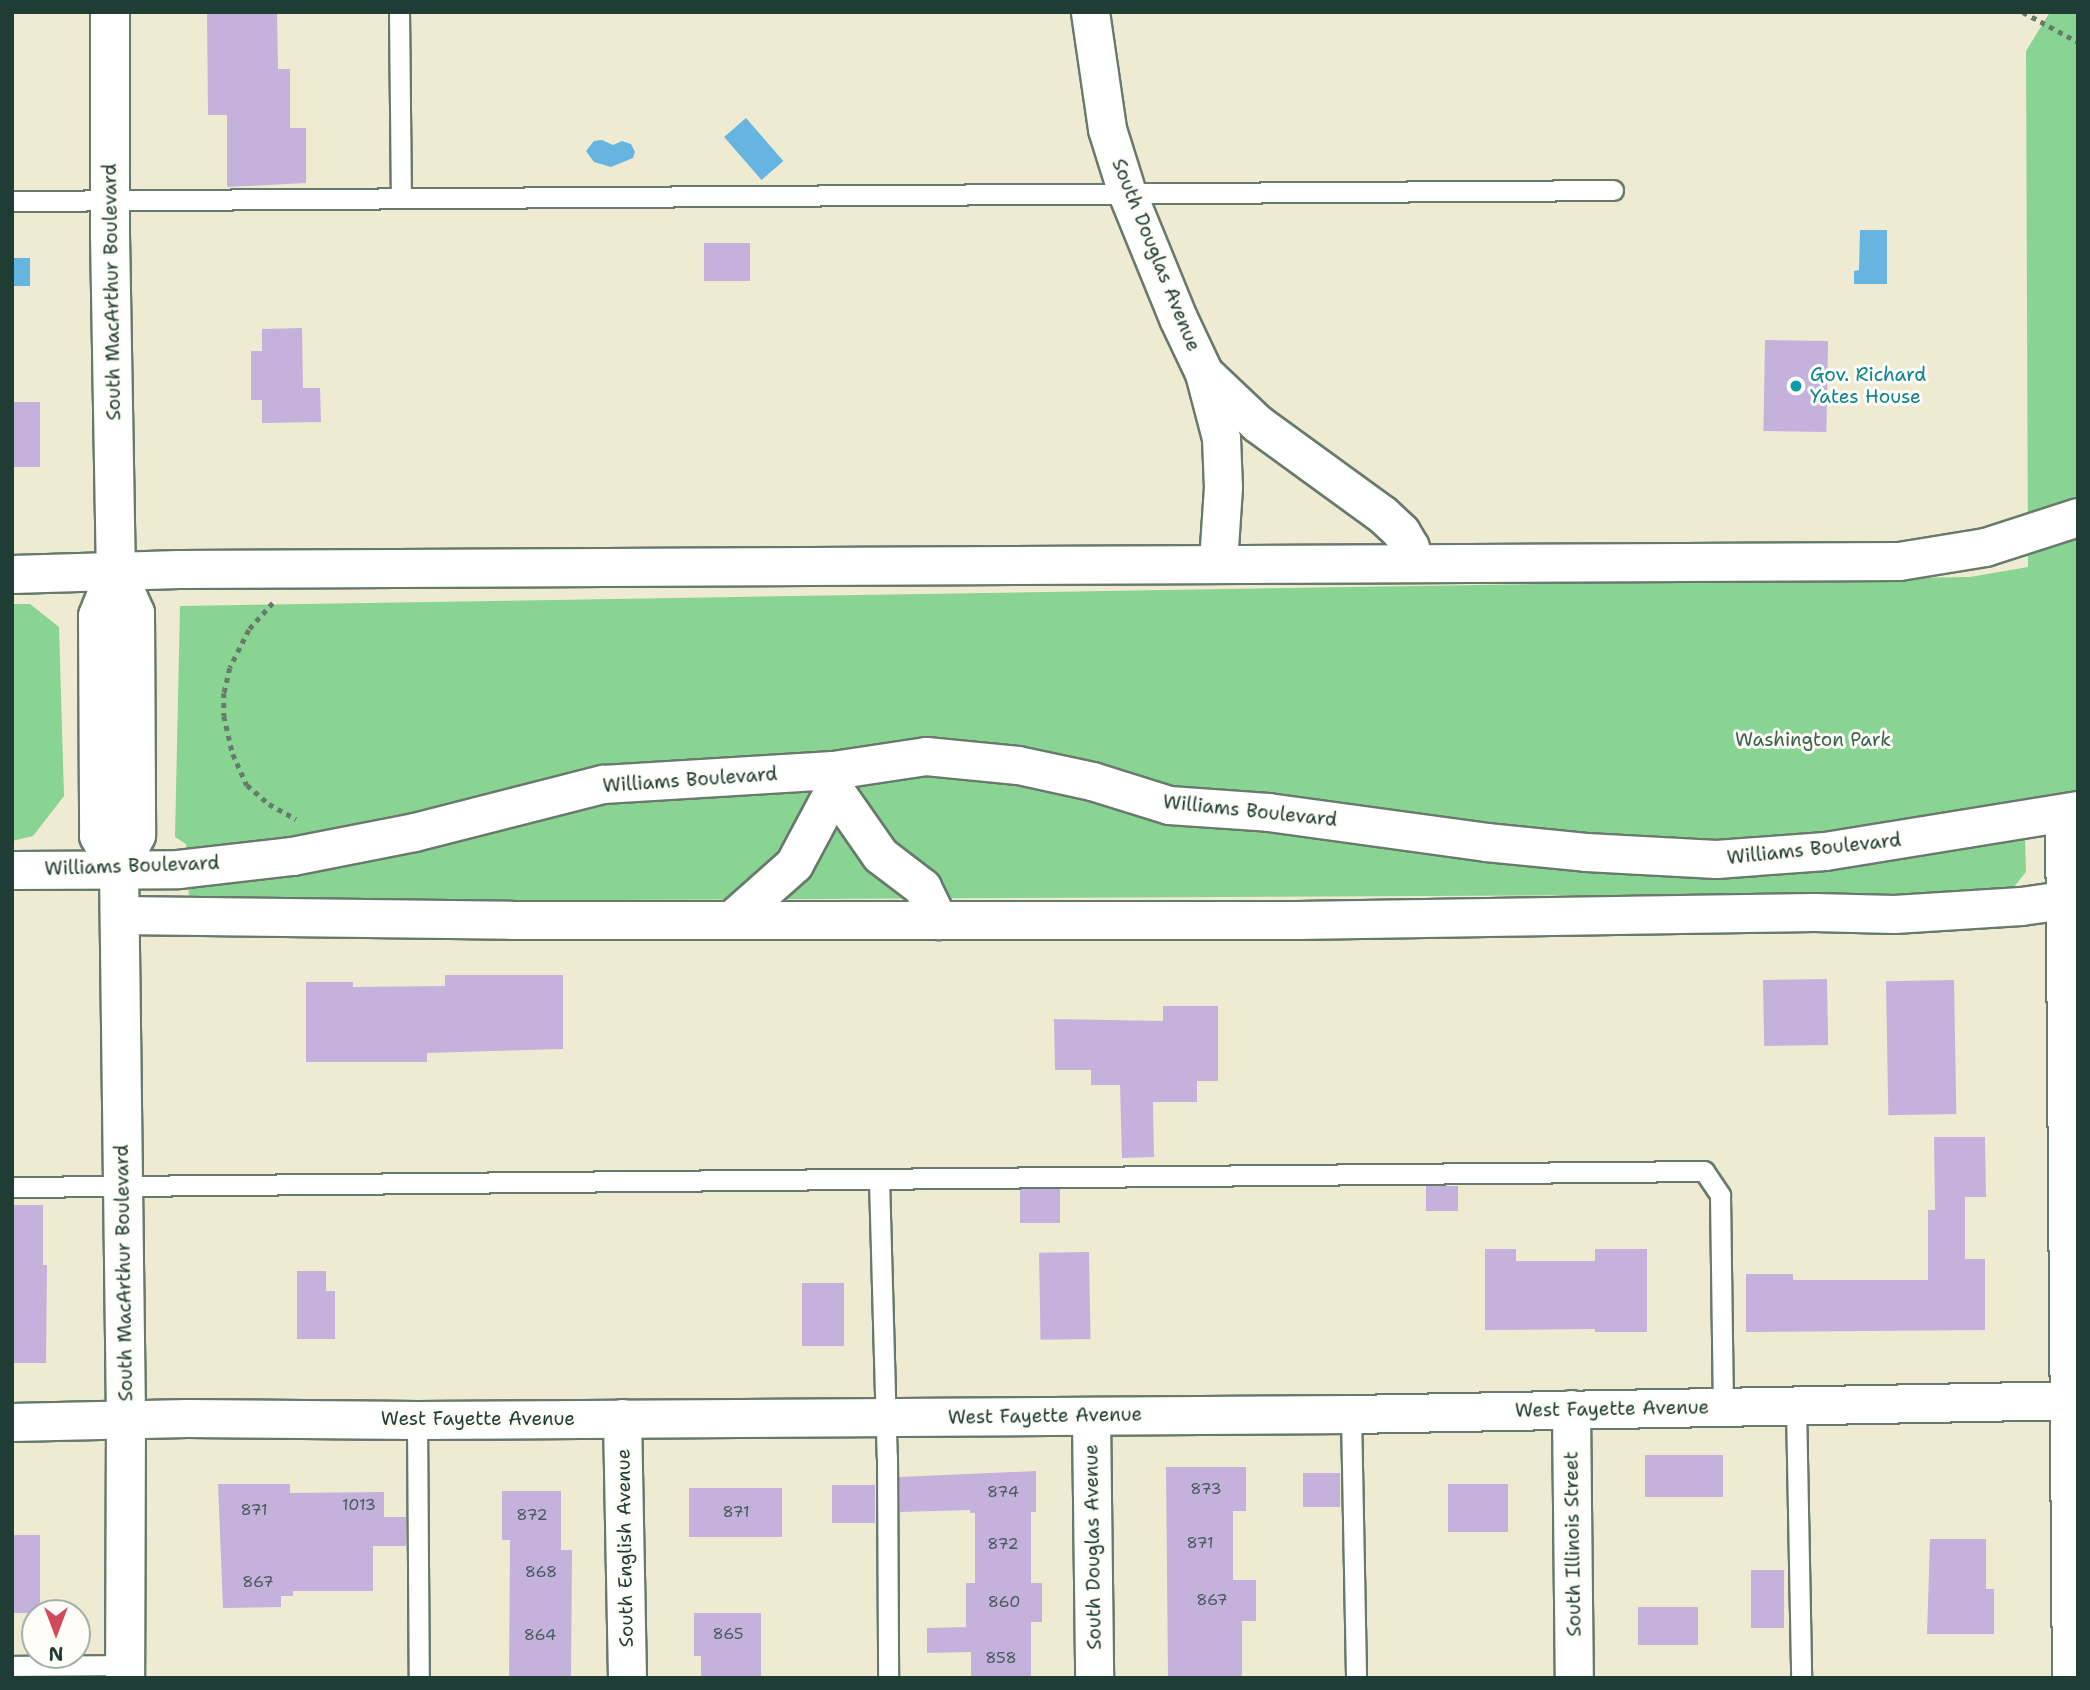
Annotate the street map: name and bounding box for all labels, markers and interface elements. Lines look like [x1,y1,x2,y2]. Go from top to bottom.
street label: South Douglas Avenue [1107,155,1205,355]
street label: South MacArthur Boulevard [98,163,126,421]
place label: Gov. Richard Yates House [1810,364,1926,408]
marker: Gov. Richard Yates House [1788,378,1804,394]
park label: Washington Park [1735,729,1891,751]
street label: Williams Boulevard [602,763,778,797]
street label: Williams Boulevard [1162,791,1338,831]
street label: Williams Boulevard [1726,829,1902,869]
street label: Williams Boulevard [44,852,220,880]
street label: South MacArthur Boulevard [110,1144,138,1402]
street label: West Fayette Avenue [1515,1396,1709,1422]
street label: West Fayette Avenue [948,1403,1142,1429]
street label: West Fayette Avenue [381,1408,575,1430]
street label: South Douglas Avenue [1080,1444,1106,1650]
street label: South English Avenue [612,1449,638,1647]
street label: South Illinois Street [1560,1451,1586,1637]
house number: 873 [1190,1479,1222,1499]
house number: 874 [987,1482,1019,1502]
house number: 1013 [342,1495,376,1515]
house number: 871 [240,1500,268,1520]
house number: 871 [722,1502,750,1522]
house number: 872 [516,1505,548,1525]
house number: 871 [1186,1533,1214,1553]
house number: 872 [987,1534,1019,1554]
house number: 868 [525,1562,557,1582]
house number: 867 [242,1572,274,1592]
house number: 867 [1196,1590,1228,1610]
house number: 860 [988,1592,1020,1612]
north arrow [21,1599,91,1669]
house number: 865 [712,1624,744,1644]
house number: 864 [524,1625,556,1645]
text: N [48,1641,64,1666]
house number: 858 [985,1648,1017,1668]

